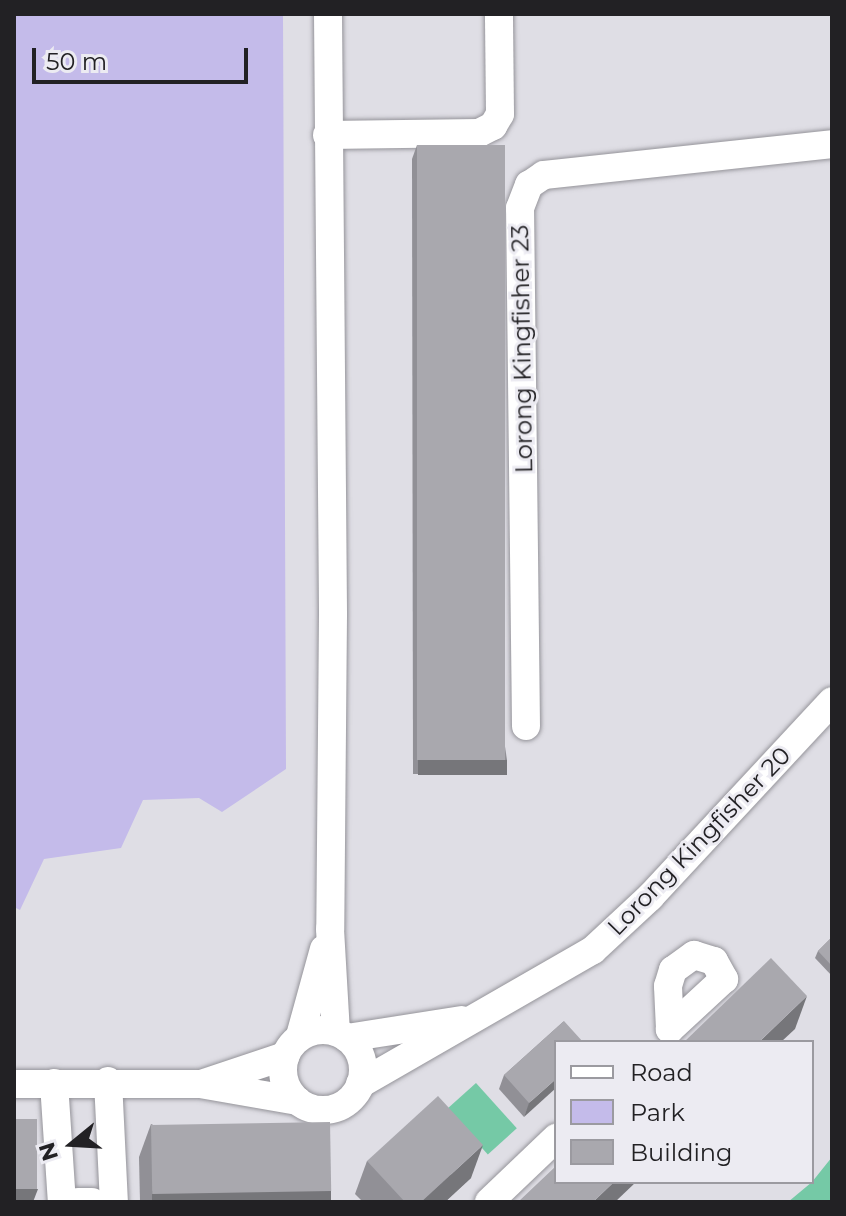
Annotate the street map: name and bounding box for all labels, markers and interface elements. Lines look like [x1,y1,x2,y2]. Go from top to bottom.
scale bar [36,32,252,82]
text: 50 m [46,47,107,76]
street label: Lorong Kingfisher 23 [505,224,539,474]
street label: Lorong Kingfisher 20 [601,741,797,941]
legend [554,1040,814,1184]
text: Road [630,1058,693,1087]
text: Park [630,1098,685,1127]
north arrow [32,1104,112,1184]
text: Building [630,1138,733,1167]
text: N [33,1139,64,1164]

